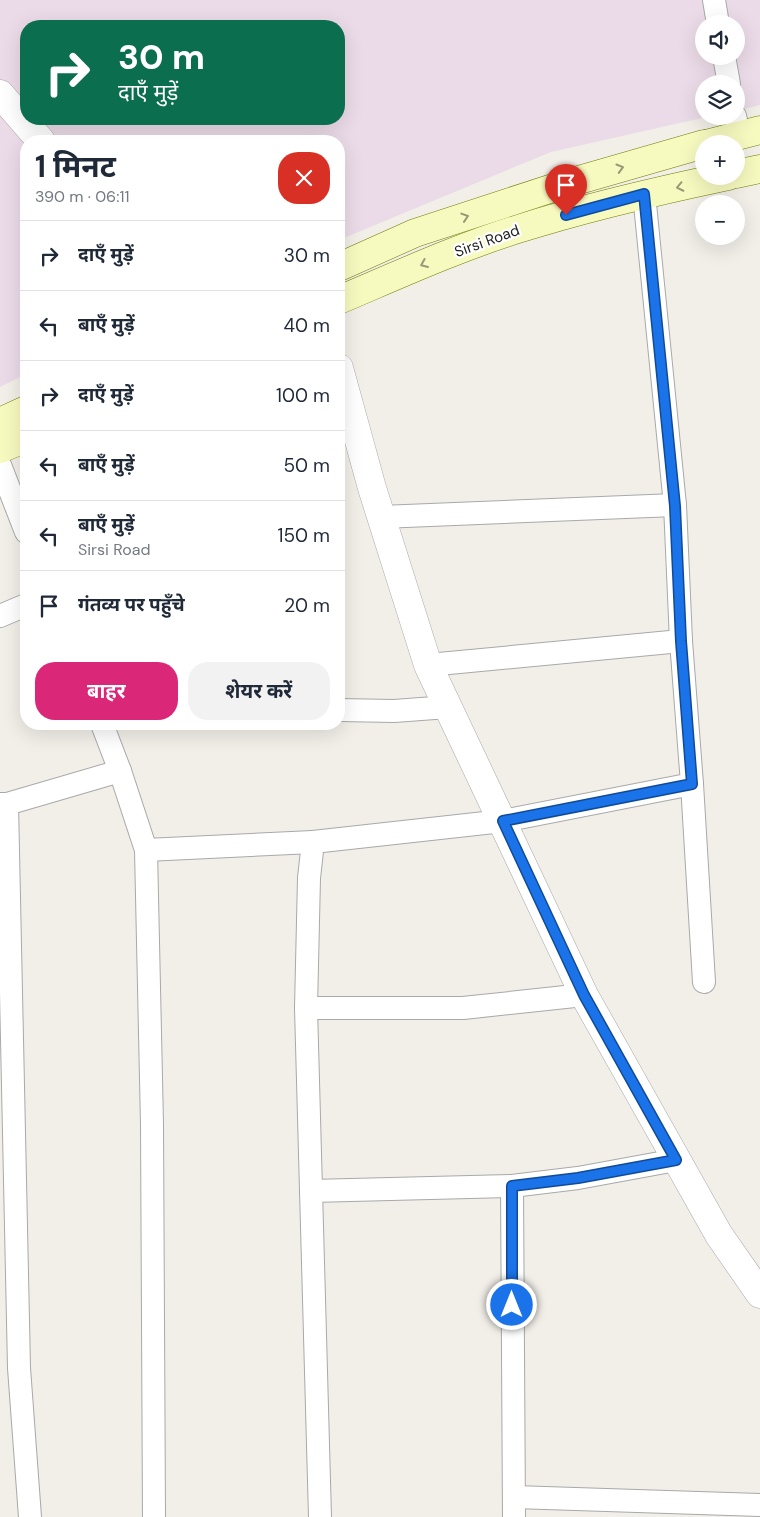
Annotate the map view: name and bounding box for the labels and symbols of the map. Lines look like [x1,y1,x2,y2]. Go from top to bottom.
one-way arrow [616,163,624,174]
pin [545,164,587,215]
one-way arrow [676,181,685,191]
one-way arrow [460,212,469,222]
street label: Sirsi Road [452,220,522,262]
one-way arrow [420,257,429,268]
position arrow [485,1278,537,1330]

